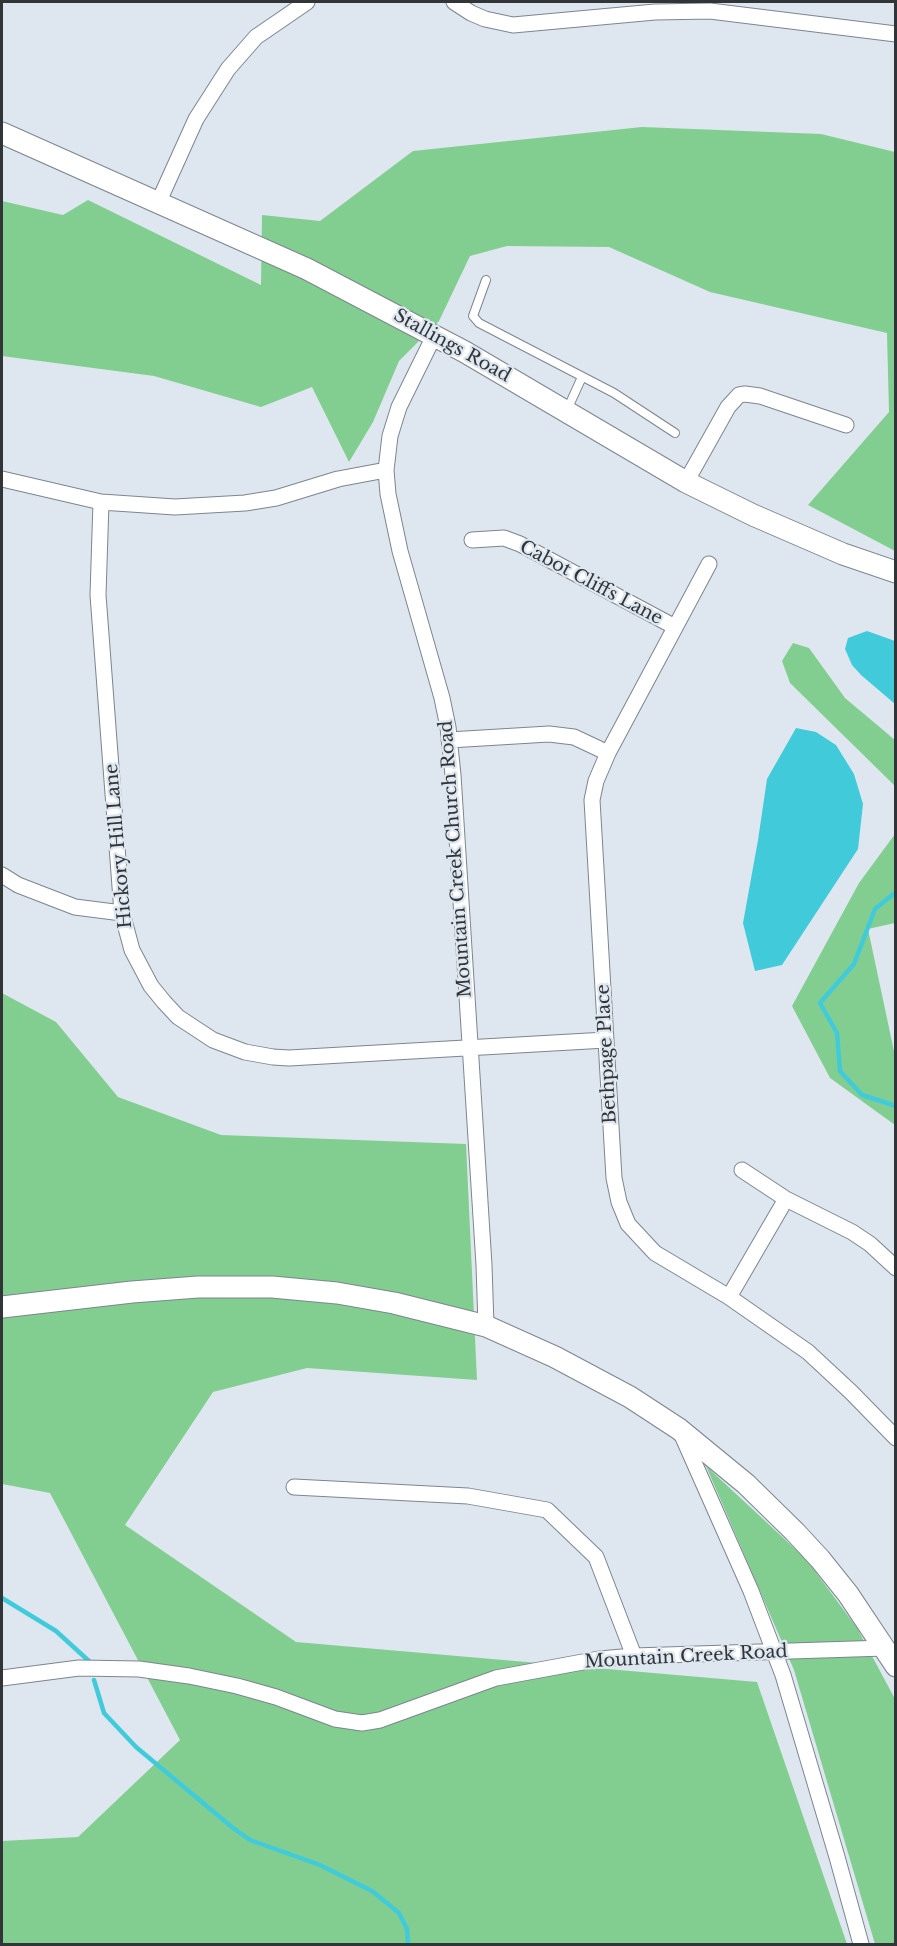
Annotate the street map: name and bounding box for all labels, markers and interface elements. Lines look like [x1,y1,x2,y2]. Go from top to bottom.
street label: Stallings Road [390,305,514,387]
street label: Cabot Cliffs Lane [516,536,666,630]
street label: Mountain Creek Church Road [436,720,476,998]
street label: Hickory Hill Lane [101,763,137,929]
street label: Bethpage Place [593,984,621,1124]
street label: Mountain Creek Road [584,1641,788,1673]

